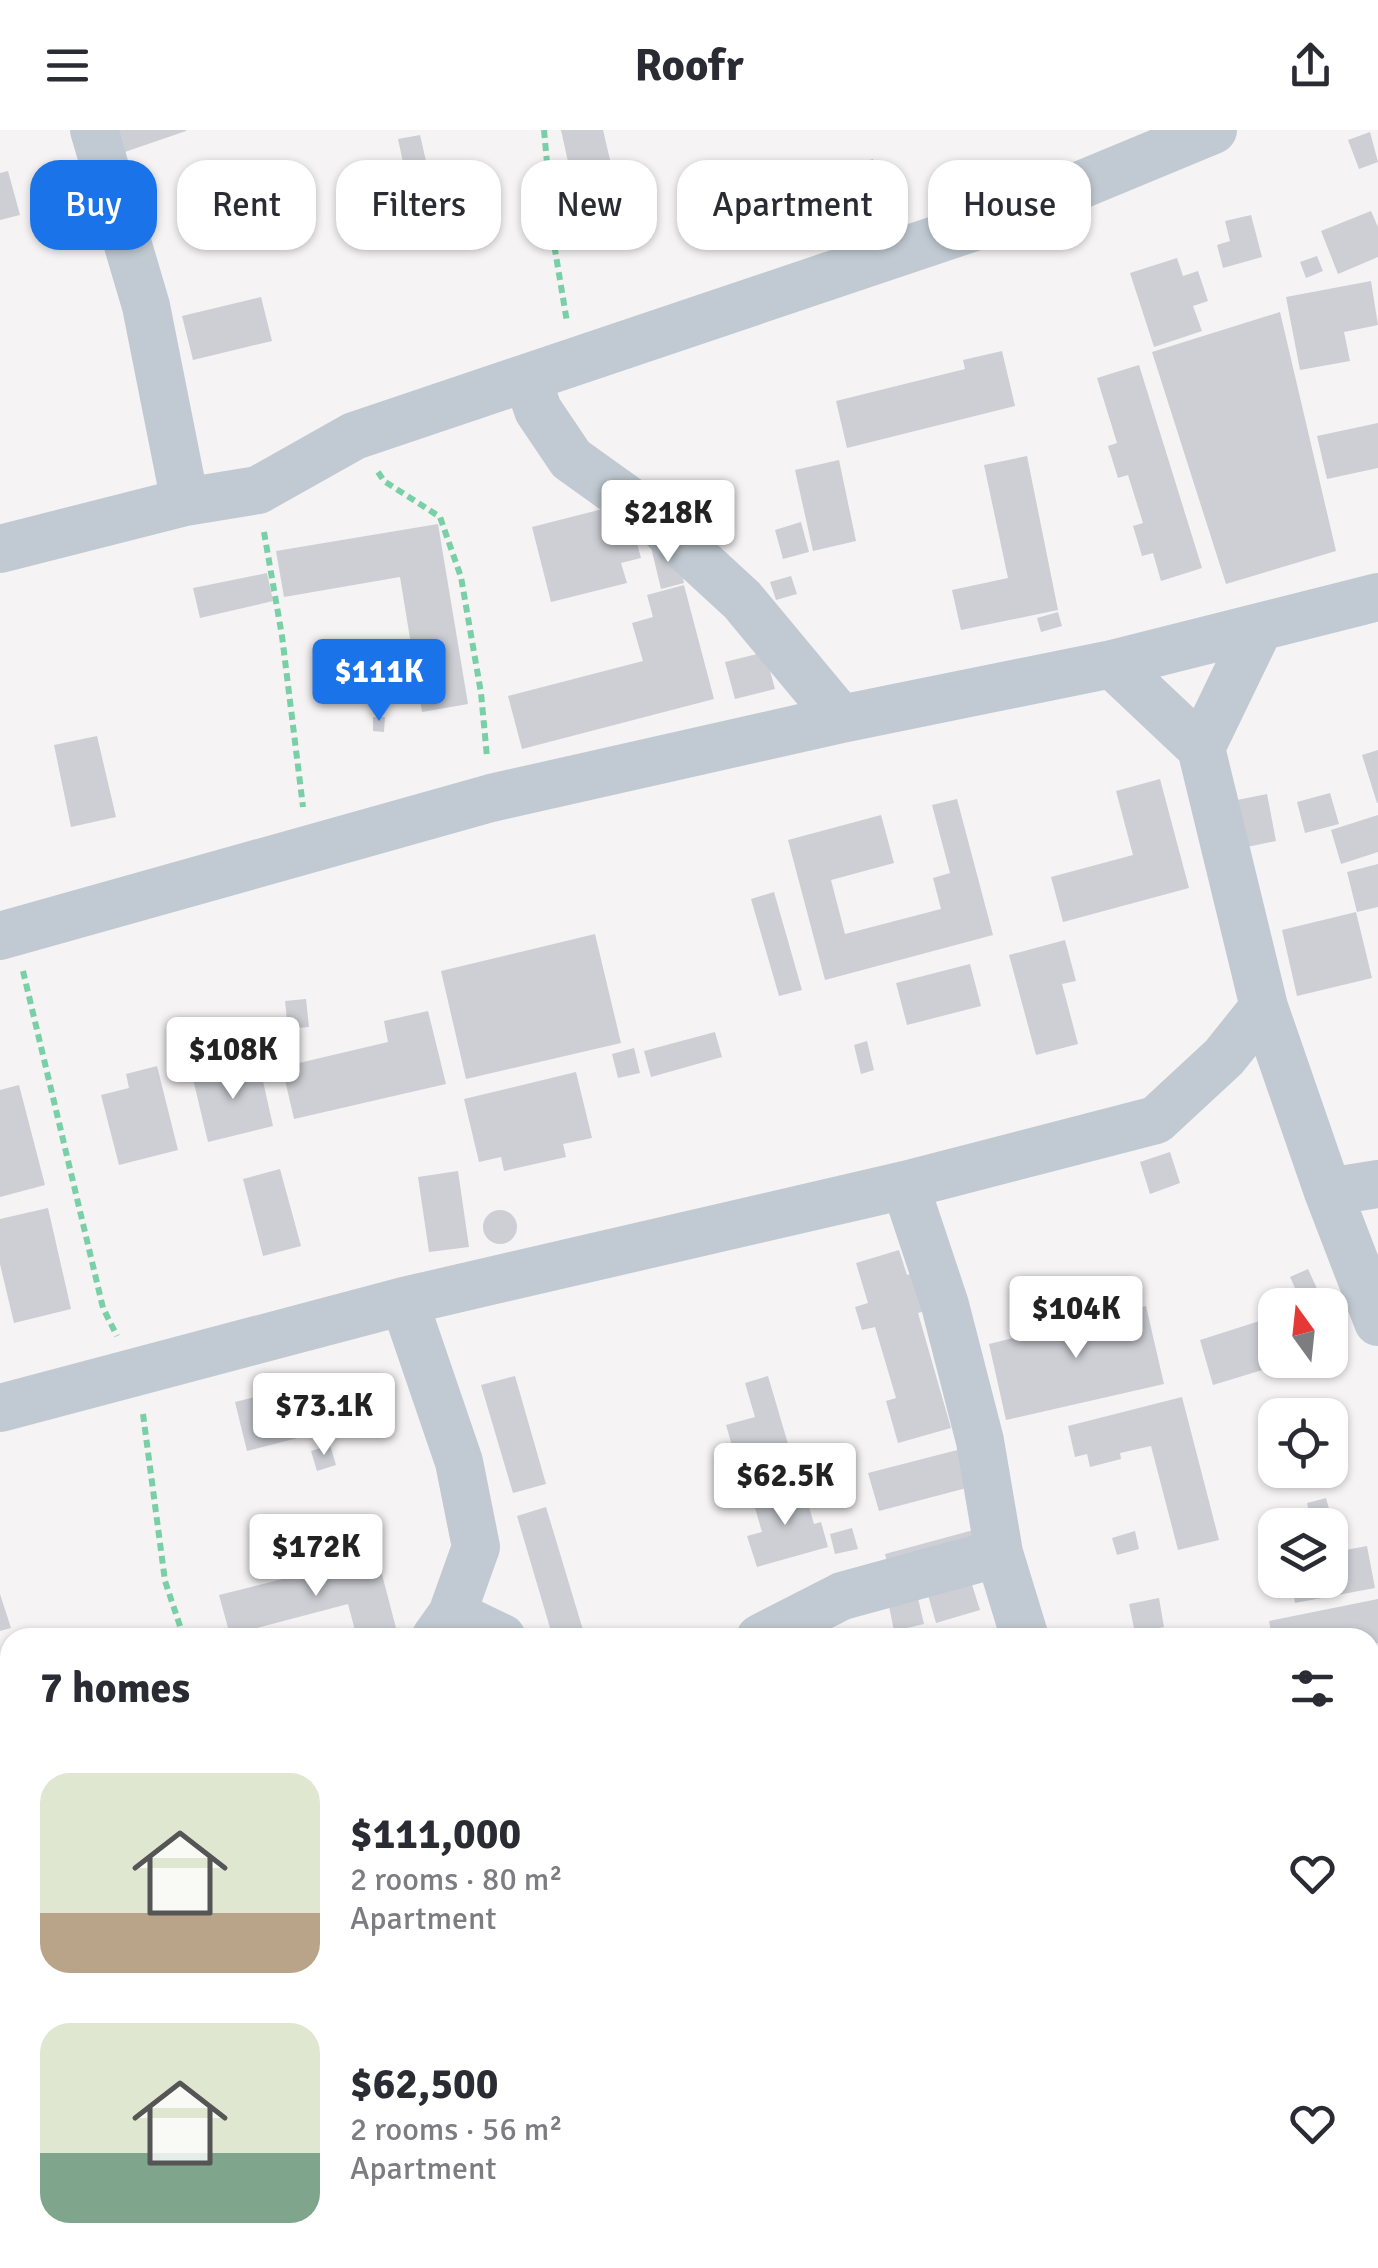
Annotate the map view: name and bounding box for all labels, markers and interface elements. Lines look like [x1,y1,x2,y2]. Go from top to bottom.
icon: menu [40,38,95,93]
text: Roofr [634,38,744,93]
icon: share [1283,38,1338,93]
chip: Buy [30,160,157,250]
chip: Rent [177,160,316,250]
chip: Filters [336,160,501,250]
chip: New [521,160,657,250]
chip: Apartment [677,160,908,250]
chip: House [928,160,1091,250]
pin: $218K [598,480,738,565]
text: $218K [624,493,712,532]
pin: $111K [309,639,449,724]
text: $111K [335,652,423,691]
pin: $108K [163,1017,303,1102]
text: $108K [189,1030,277,1069]
pin: $104K [1006,1276,1146,1361]
north arrow [1258,1288,1348,1378]
map controls [1258,1288,1348,1598]
text: $104K [1032,1289,1120,1328]
pin: $73.1K [243,1373,405,1458]
text: $73.1K [275,1386,373,1425]
button: locate [1258,1398,1348,1488]
pin: $62.5K [704,1443,866,1528]
text: $62.5K [736,1456,834,1495]
button: layers [1258,1508,1348,1598]
pin: $172K [246,1514,386,1599]
text: $172K [272,1527,360,1566]
icon: filters [1285,1661,1340,1716]
text: 7 homes [40,1663,190,1714]
text: $111,000 [350,1809,521,1860]
icon: home [120,1813,240,1933]
icon: heart [1285,1846,1340,1901]
text: 2 rooms · 80 m² [350,1860,563,1899]
text: Apartment [350,1899,497,1938]
text: $62,500 [350,2059,498,2110]
icon: home [120,2063,240,2183]
icon: heart [1285,2096,1340,2151]
text: 2 rooms · 56 m² [350,2110,563,2149]
text: Apartment [350,2149,497,2188]

